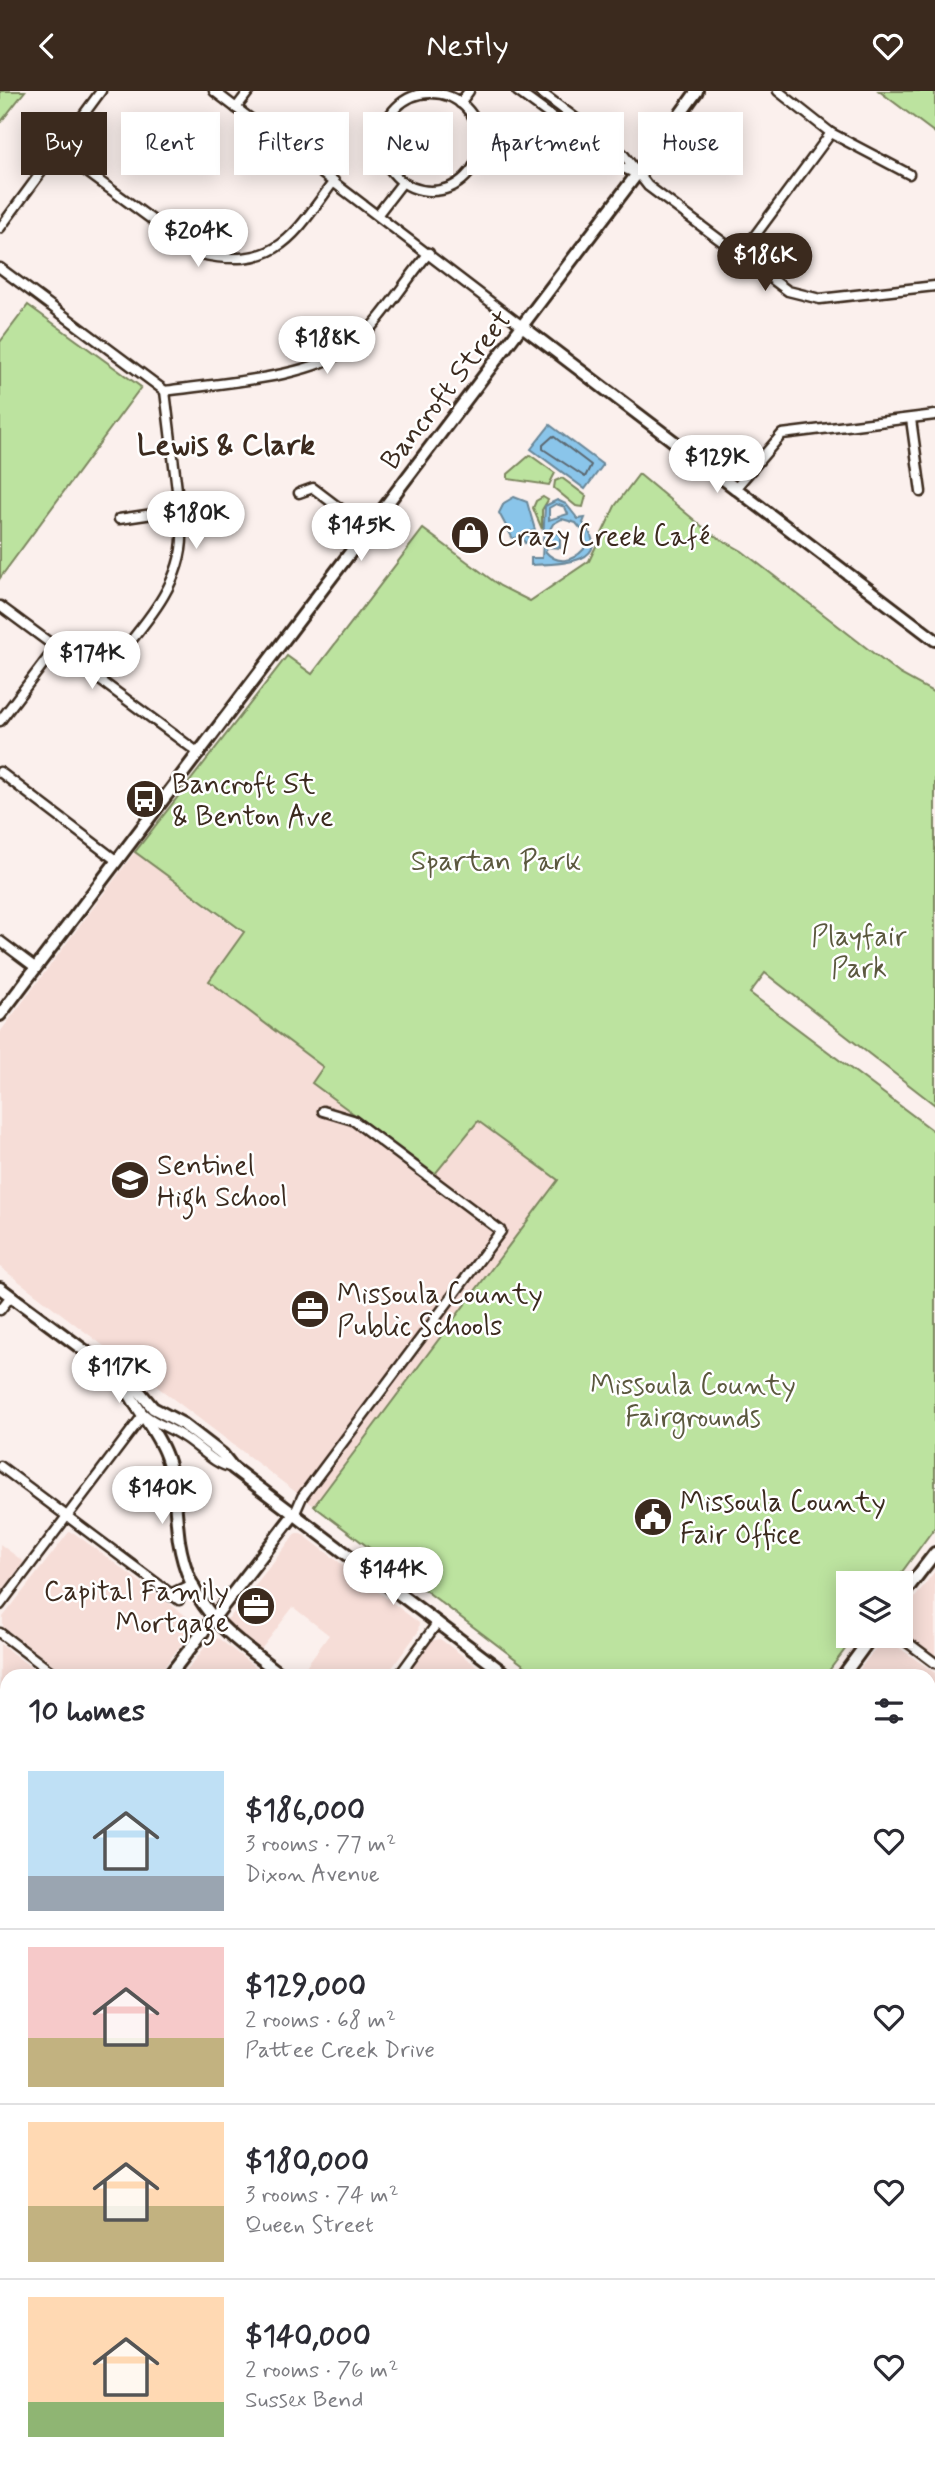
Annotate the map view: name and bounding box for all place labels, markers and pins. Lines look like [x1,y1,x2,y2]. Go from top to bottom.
pin: $204K [149,209,247,269]
pin: $186K [716,233,814,293]
pin: $188K [278,317,376,376]
pin: $129K [668,435,766,495]
pin: $180K [147,491,245,551]
pin: $145K [312,503,410,563]
shop icon: Crazy Creek Café [449,514,491,556]
place label: Crazy Creek Café [497,519,710,556]
pin: $174K [43,631,141,691]
place label: Bancroft St & Benton Ave [172,767,334,836]
bus stop icon: Bancroft St & Benton Ave [124,778,166,820]
place label: Sentinel High School [157,1148,287,1220]
school or university icon: Sentinel High School [109,1159,151,1201]
place label: Missoula County Public Schools [337,1277,543,1346]
office icon: Missoula County Public Schools [289,1288,331,1330]
pin: $117K [70,1345,168,1405]
pin: $140K [113,1467,211,1526]
place label: Missoula County Fair Office [680,1485,886,1554]
public building icon: Missoula County Fair Office [632,1496,674,1538]
pin: $144K [344,1547,442,1607]
place label: Capital Family Mortgage [44,1574,229,1646]
office icon: Capital Family Mortgage [235,1585,277,1627]

